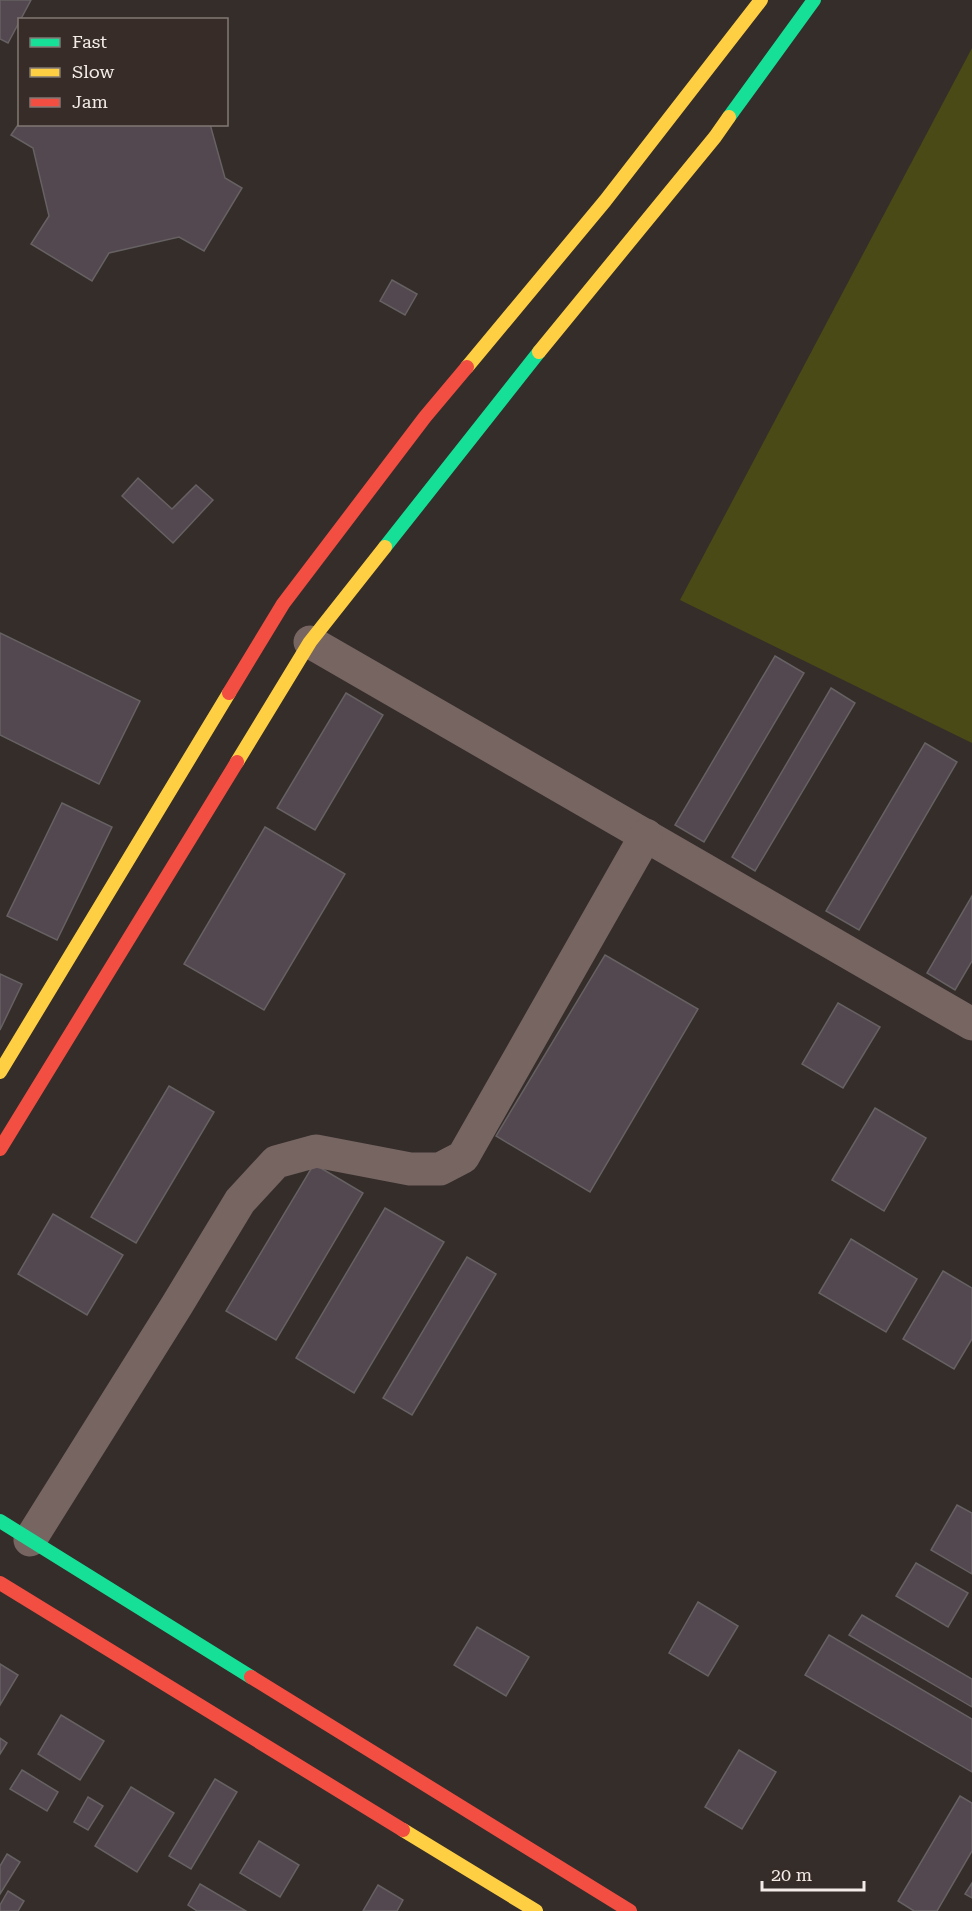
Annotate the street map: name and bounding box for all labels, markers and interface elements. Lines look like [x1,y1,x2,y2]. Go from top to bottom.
legend [18,18,228,126]
text: Fast [72,31,107,52]
text: Slow [72,61,114,82]
text: Jam [72,91,108,112]
scale bar [762,1854,864,1892]
text: 20 m [771,1864,812,1885]

